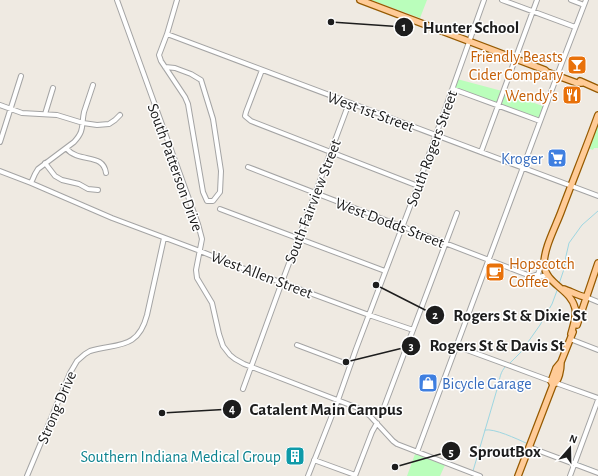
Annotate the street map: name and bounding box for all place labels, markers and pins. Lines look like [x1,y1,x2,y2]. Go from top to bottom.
callout: Hunter School [394,12,527,41]
place label: Friendly Beasts Cider Company [469,49,563,84]
bar icon: Friendly Beasts Cider Company [566,54,588,76]
restaurant icon: Wendy's [561,84,583,106]
place label: Wendy's [505,88,558,105]
supermarket icon: Kroger [546,147,568,169]
place label: Kroger [501,151,544,167]
place label: Hopscotch Coffee [509,256,575,290]
cafe icon: Hopscotch Coffee [484,261,506,283]
callout: Rogers St & Dixie St [425,301,595,330]
callout: Rogers St & Davis St [401,331,572,360]
shop icon: Bicycle Garage [417,372,439,394]
place label: Bicycle Garage [442,376,532,393]
callout: Catalent Main Campus [222,395,411,424]
callout: SproutBox [441,437,549,466]
building icon: Southern Indiana Medical Group [284,445,306,467]
place label: Southern Indiana Medical Group [80,449,281,465]

